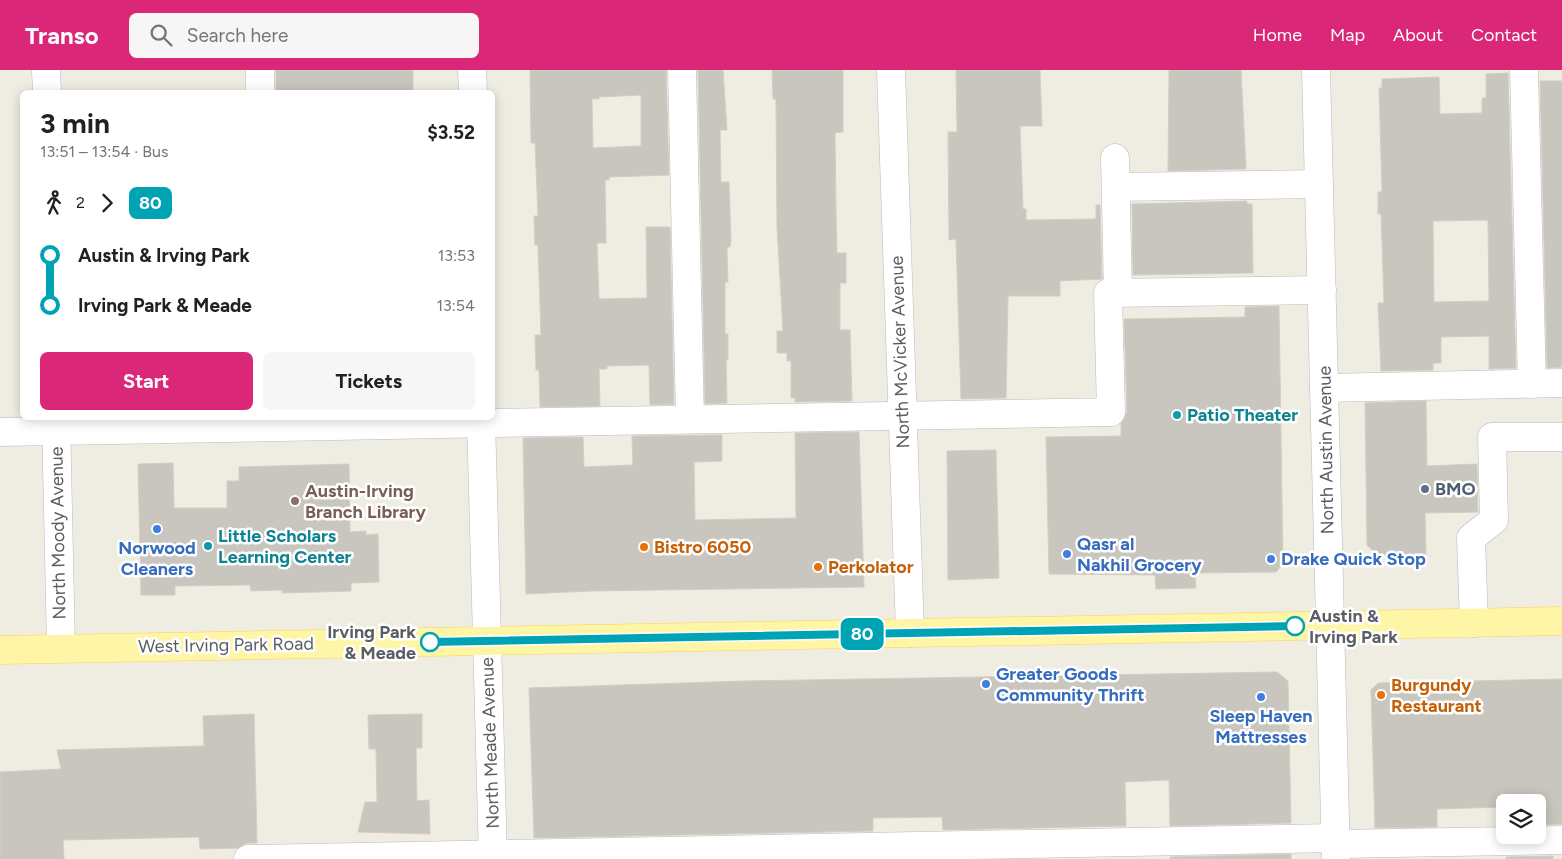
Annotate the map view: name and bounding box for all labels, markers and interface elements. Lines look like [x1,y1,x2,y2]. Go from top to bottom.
search box [129,13,479,58]
text: Transo [25,21,99,50]
icon: search [147,21,175,49]
text: Search here [187,24,288,47]
text: Home [1253,24,1302,46]
text: Map [1330,24,1365,46]
text: About [1393,24,1443,46]
text: Contact [1471,24,1537,46]
text: 3 min [40,106,110,140]
text: $3.52 [427,121,475,144]
text: 13:51 – 13:54 · Bus [40,142,169,161]
icon: walk [40,189,68,217]
icon: forward [93,189,121,217]
text: 80 [139,192,162,214]
text: 2 [76,193,85,212]
text: Austin & Irving Park [78,244,250,267]
text: 13:53 [438,246,475,265]
street label: North McVicker Avenue [886,255,914,449]
text: Irving Park & Meade [78,294,252,317]
text: 13:54 [437,296,475,315]
button: Start [40,352,253,410]
button: Tickets [263,352,475,410]
street label: North Austin Avenue [1314,365,1338,535]
place label: Patio Theater [1187,404,1298,426]
marker: Patio Theater [1171,409,1183,421]
street label: North Moody Avenue [45,446,71,620]
place label: BMO [1435,478,1476,500]
place label: Austin-Irving Branch Library [305,480,426,523]
marker: BMO [1419,483,1431,495]
marker: Austin-Irving Branch Library [289,495,301,507]
marker: Norwood Cleaners [151,523,163,535]
place label: Little Scholars Learning Center [218,525,352,568]
place label: Qasr al Nakhil Grocery [1077,533,1202,576]
place label: Bistro 6050 [654,536,751,558]
place label: Norwood Cleaners [118,537,196,580]
marker: Little Scholars Learning Center [202,540,214,552]
marker: Bistro 6050 [638,541,650,553]
marker: Qasr al Nakhil Grocery [1061,548,1073,560]
place label: Drake Quick Stop [1281,548,1426,570]
marker: Drake Quick Stop [1265,553,1277,565]
place label: Perkolator [828,556,914,578]
marker: Perkolator [812,561,824,573]
place label: Austin & Irving Park [1309,605,1398,648]
marker: Austin & Irving Park [1285,616,1305,636]
line badge: 80 [840,618,884,650]
place label: Irving Park & Meade [327,621,416,664]
text: 80 [851,623,873,645]
street label: West Irving Park Road [138,632,314,658]
marker: Irving Park & Meade [420,632,440,652]
street label: North Meade Avenue [476,657,504,829]
place label: Greater Goods Community Thrift [996,663,1145,706]
place label: Burgundy Restaurant [1391,674,1482,717]
marker: Greater Goods Community Thrift [980,678,992,690]
marker: Burgundy Restaurant [1375,689,1387,701]
marker: Sleep Haven Mattresses [1255,691,1267,703]
place label: Sleep Haven Mattresses [1209,705,1313,748]
map controls [1496,794,1546,844]
button: layers [1496,794,1546,844]

